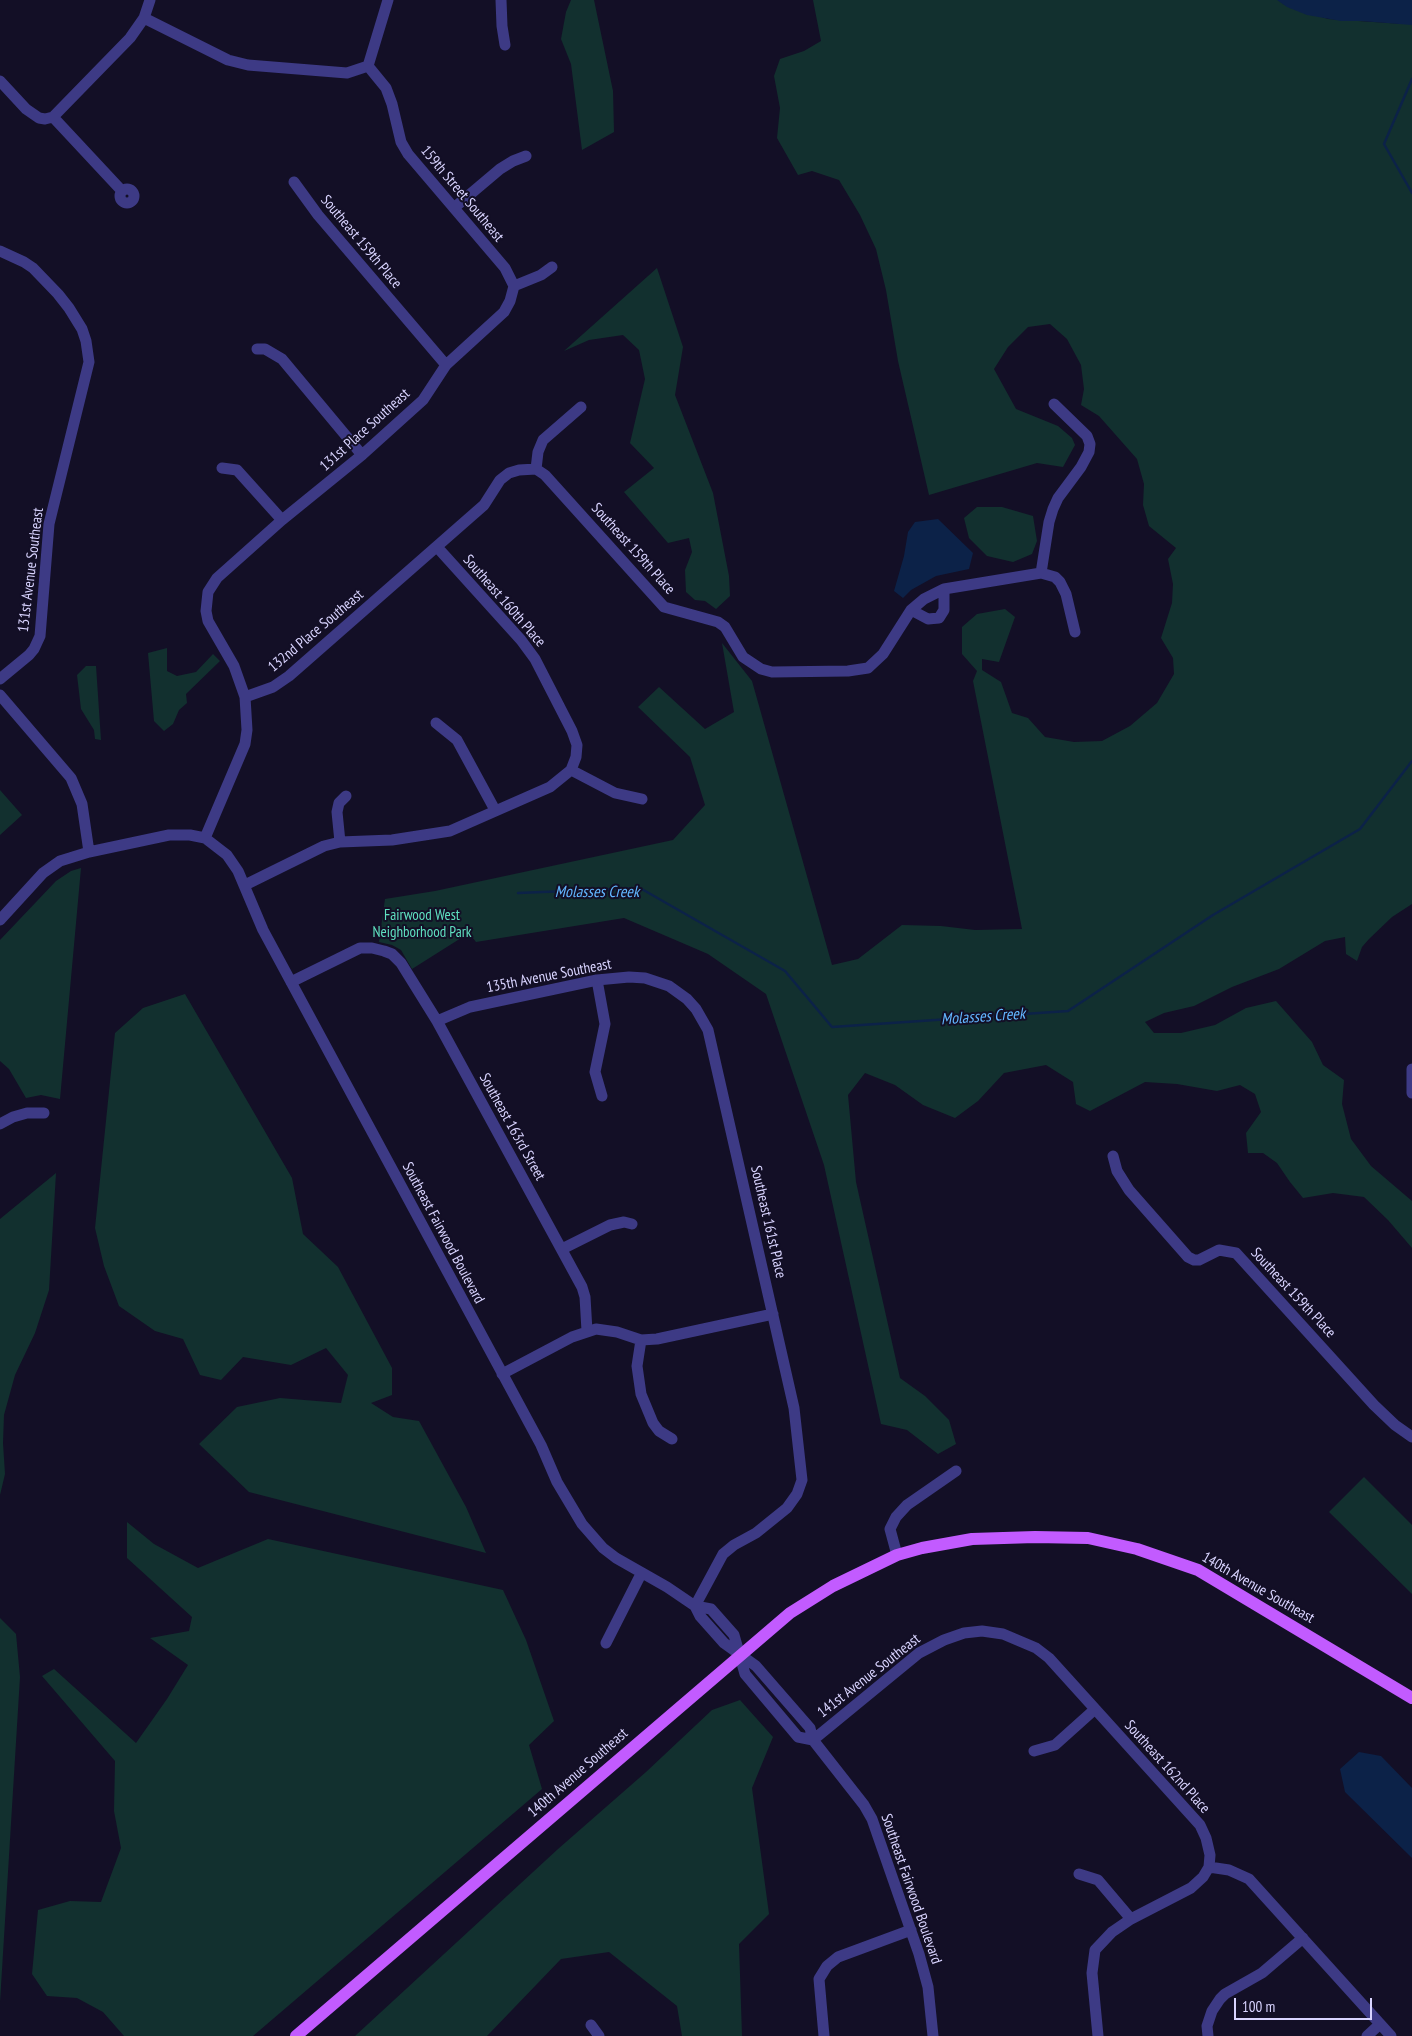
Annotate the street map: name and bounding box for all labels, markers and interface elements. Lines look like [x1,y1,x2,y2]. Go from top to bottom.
street label: 159th Street Southeast [417,142,507,246]
street label: Southeast 159th Place [317,192,405,292]
street label: 131st Place Southeast [316,385,414,475]
street label: Southeast 159th Place [587,500,679,598]
street label: 131st Avenue Southeast [14,507,48,633]
street label: Southeast 160th Place [459,551,549,651]
street label: 132nd Place Southeast [265,586,367,676]
water label: Molasses Creek [555,882,639,902]
park label: Fairwood West Neighborhood Park [372,907,472,942]
street label: 135th Avenue Southeast [485,955,613,997]
water label: Molasses Creek [940,1004,1026,1030]
street label: Southeast 163rd Street [475,1070,549,1184]
street label: Southeast Fairwood Boulevard [398,1159,488,1307]
street label: Southeast 161st Place [746,1164,790,1280]
street label: Southeast 159th Place [1247,1244,1339,1342]
street label: 140th Avenue Southeast [1199,1549,1317,1627]
street label: 141st Avenue Southeast [814,1630,924,1722]
street label: Southeast 162nd Place [1121,1717,1213,1817]
street label: 140th Avenue Southeast [524,1725,632,1821]
street label: Southeast Fairwood Boulevard [877,1812,945,1966]
scale bar [1237,1988,1374,2020]
text: 100 m [1242,1997,1275,2016]

